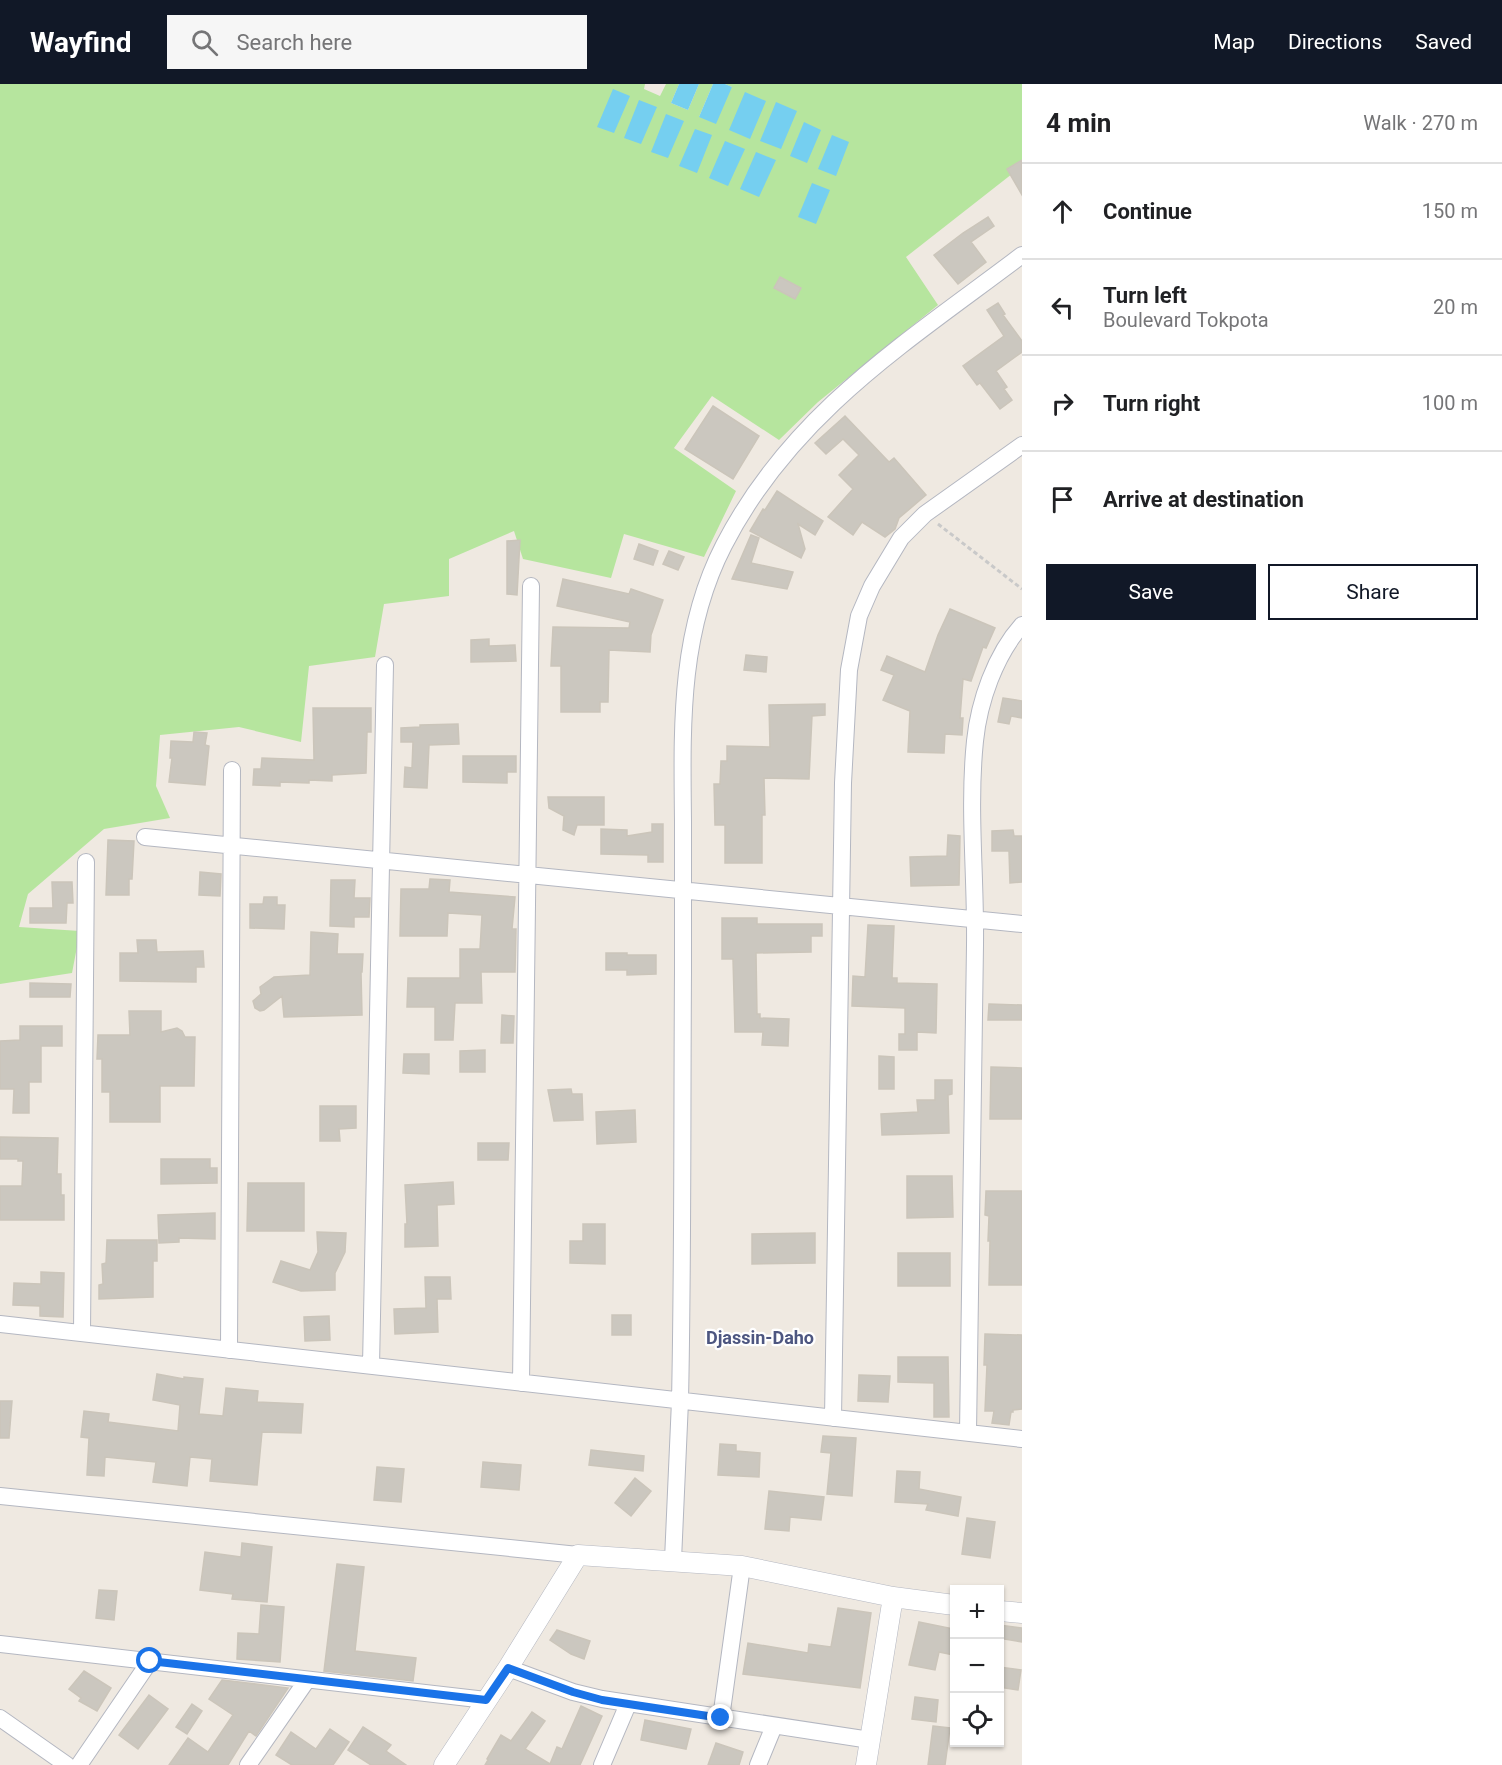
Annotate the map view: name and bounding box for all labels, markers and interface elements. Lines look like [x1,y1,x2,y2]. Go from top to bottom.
search box [167,15,587,69]
text: Wayfind [30,26,131,59]
icon: search [188,26,221,59]
text: Search here [236,30,352,55]
text: Map [1213,30,1255,54]
text: Directions [1288,30,1382,54]
text: Saved [1415,30,1472,54]
text: 4 min [1046,108,1111,138]
text: Walk · 270 m [1363,111,1478,135]
icon: ahead [1046,195,1079,228]
text: Continue [1103,199,1192,224]
text: 150 m [1422,199,1478,223]
text: Turn left [1103,283,1187,308]
icon: left [1046,291,1079,324]
text: 20 m [1433,295,1478,319]
text: Boulevard Tokpota [1103,308,1269,332]
icon: right [1046,387,1079,420]
text: Turn right [1103,391,1200,416]
text: 100 m [1422,391,1478,415]
icon: arrive [1046,483,1079,516]
text: Arrive at destination [1103,487,1304,512]
button: Save [1046,564,1256,620]
button: Share [1268,564,1478,620]
district label: Djassin-Daho [706,1327,814,1348]
map controls [950,1585,1004,1747]
button: + [950,1585,1004,1639]
button: − [950,1639,1004,1693]
route start [136,1647,162,1673]
button: locate [950,1693,1004,1747]
route end [707,1704,733,1730]

